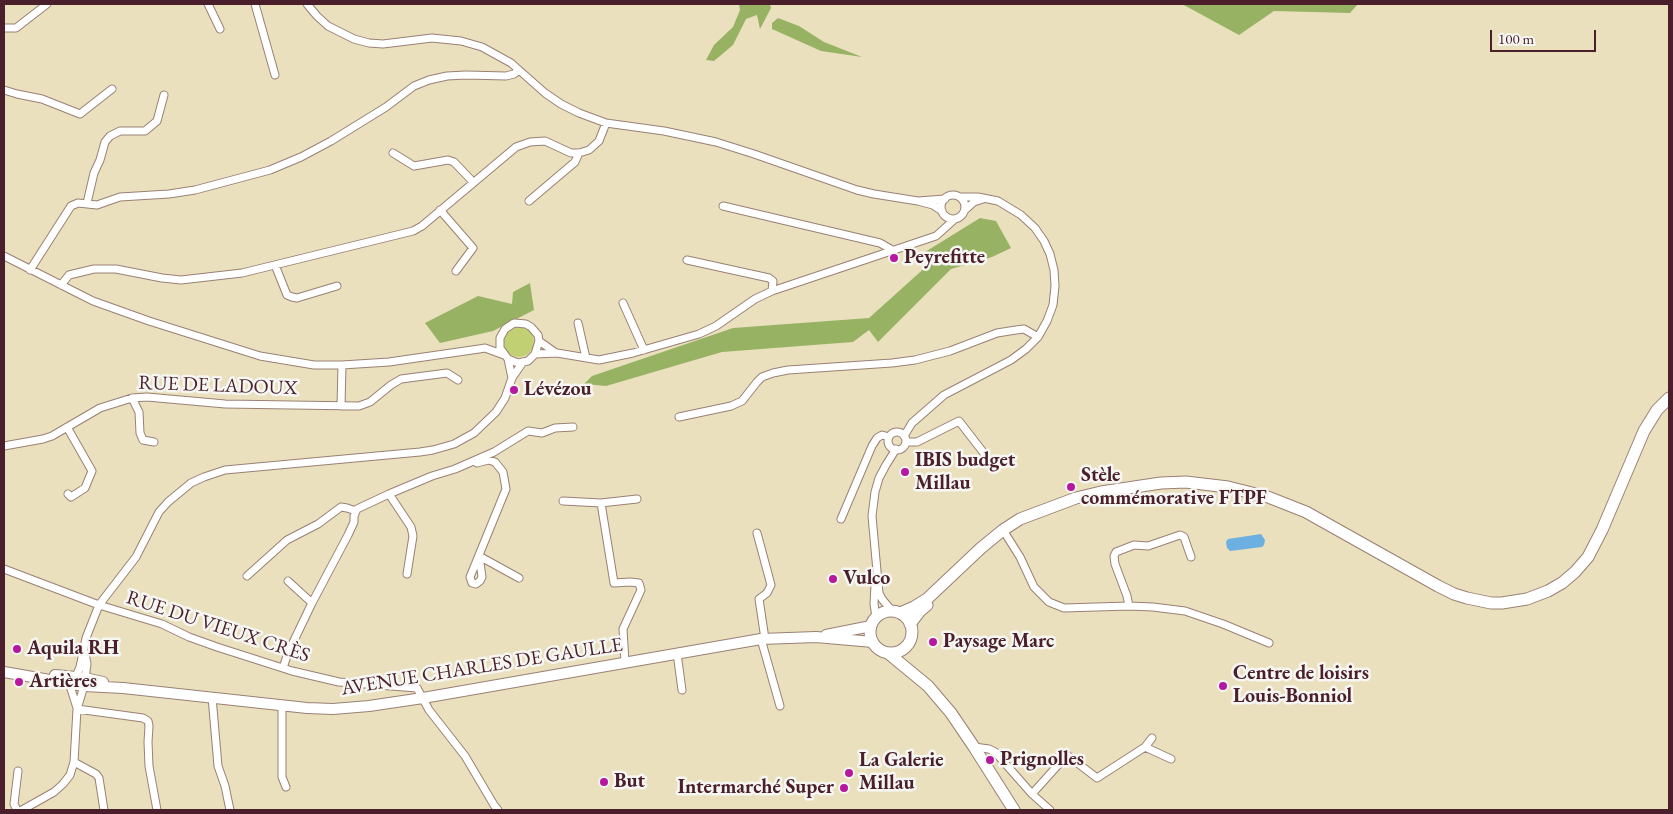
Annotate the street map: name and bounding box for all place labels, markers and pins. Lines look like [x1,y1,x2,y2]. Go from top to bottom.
place label: Peyrefitte [904,246,985,270]
marker: Peyrefitte [888,252,900,264]
place label: Lévézou [524,378,592,402]
marker: Lévézou [508,384,520,396]
place label: IBIS budget Millau [915,449,1015,496]
place label: Stèle commémorative FTPF [1081,464,1267,511]
marker: IBIS budget Millau [899,466,911,478]
marker: Stèle commémorative FTPF [1065,481,1077,493]
place label: Vulco [843,567,890,591]
marker: Vulco [827,573,839,585]
place label: Paysage Marc [943,630,1054,654]
marker: Paysage Marc [927,636,939,648]
place label: Aquila RH [27,637,119,661]
marker: Aquila RH [11,643,23,655]
place label: Centre de loisirs Louis-Bonniol [1233,662,1369,709]
place label: Artières [29,670,97,694]
marker: Artières [13,676,25,688]
marker: Centre de loisirs Louis-Bonniol [1217,680,1229,692]
place label: Prignolles [1000,748,1084,772]
place label: La Galerie Millau [859,749,944,796]
marker: Prignolles [984,754,996,766]
marker: La Galerie Millau [843,767,855,779]
place label: But [614,770,645,794]
marker: But [598,776,610,788]
place label: Intermarché Super [678,776,834,800]
marker: Intermarché Super [838,782,850,794]

